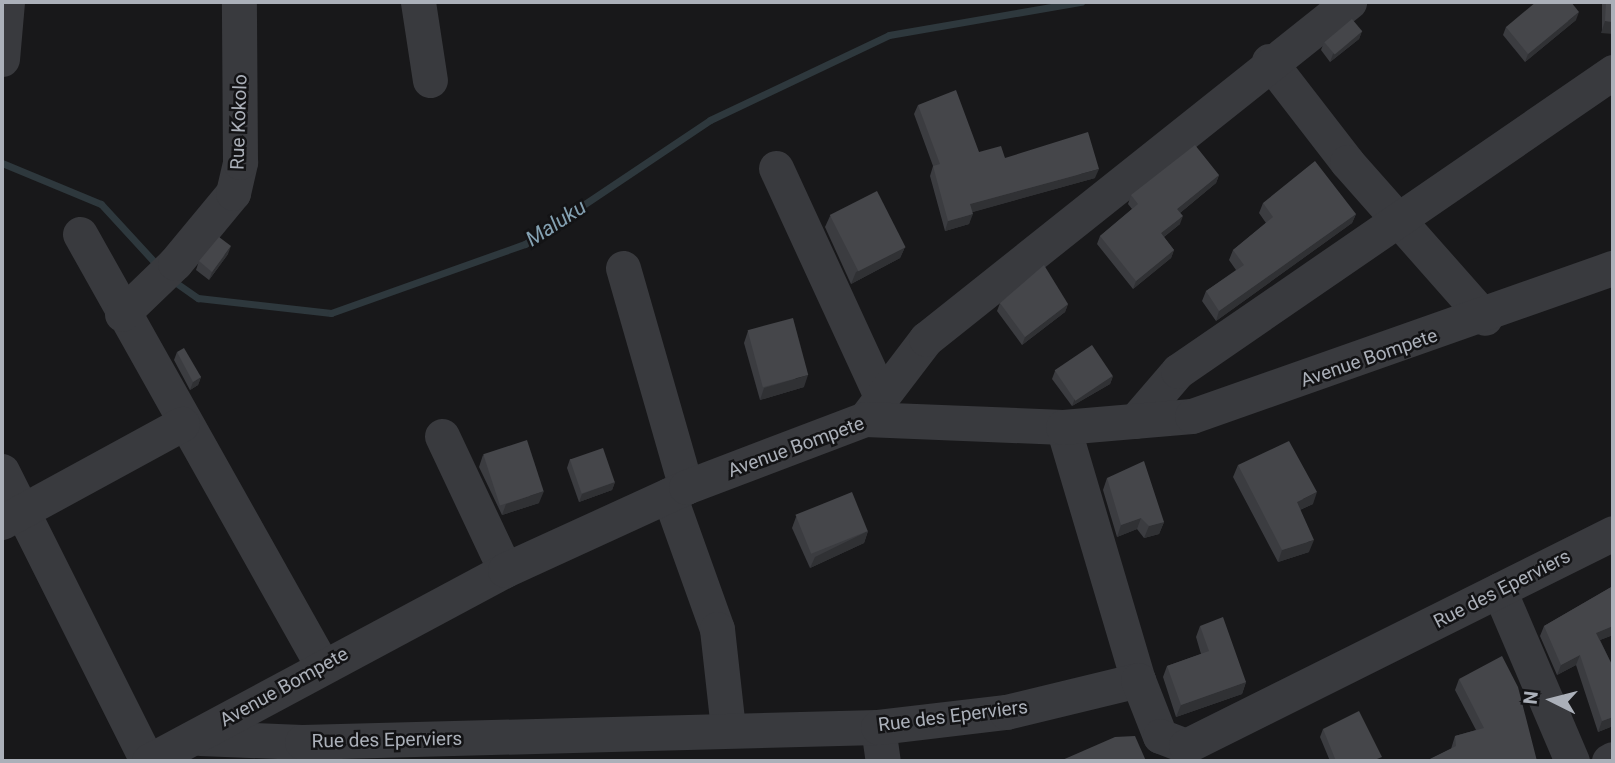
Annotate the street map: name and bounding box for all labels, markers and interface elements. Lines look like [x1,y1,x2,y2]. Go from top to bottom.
street label: Rue Kokolo [226,74,252,170]
water label: Maluku [521,194,591,252]
street label: Avenue Bompete [1298,324,1440,392]
street label: Avenue Bompete [725,412,867,482]
street label: Rue des Eperviers [1430,545,1574,633]
street label: Avenue Bompete [216,642,352,732]
north arrow [1517,665,1587,735]
text: N [1518,690,1543,706]
street label: Rue des Eperviers [877,696,1029,736]
street label: Rue des Eperviers [312,727,462,753]

